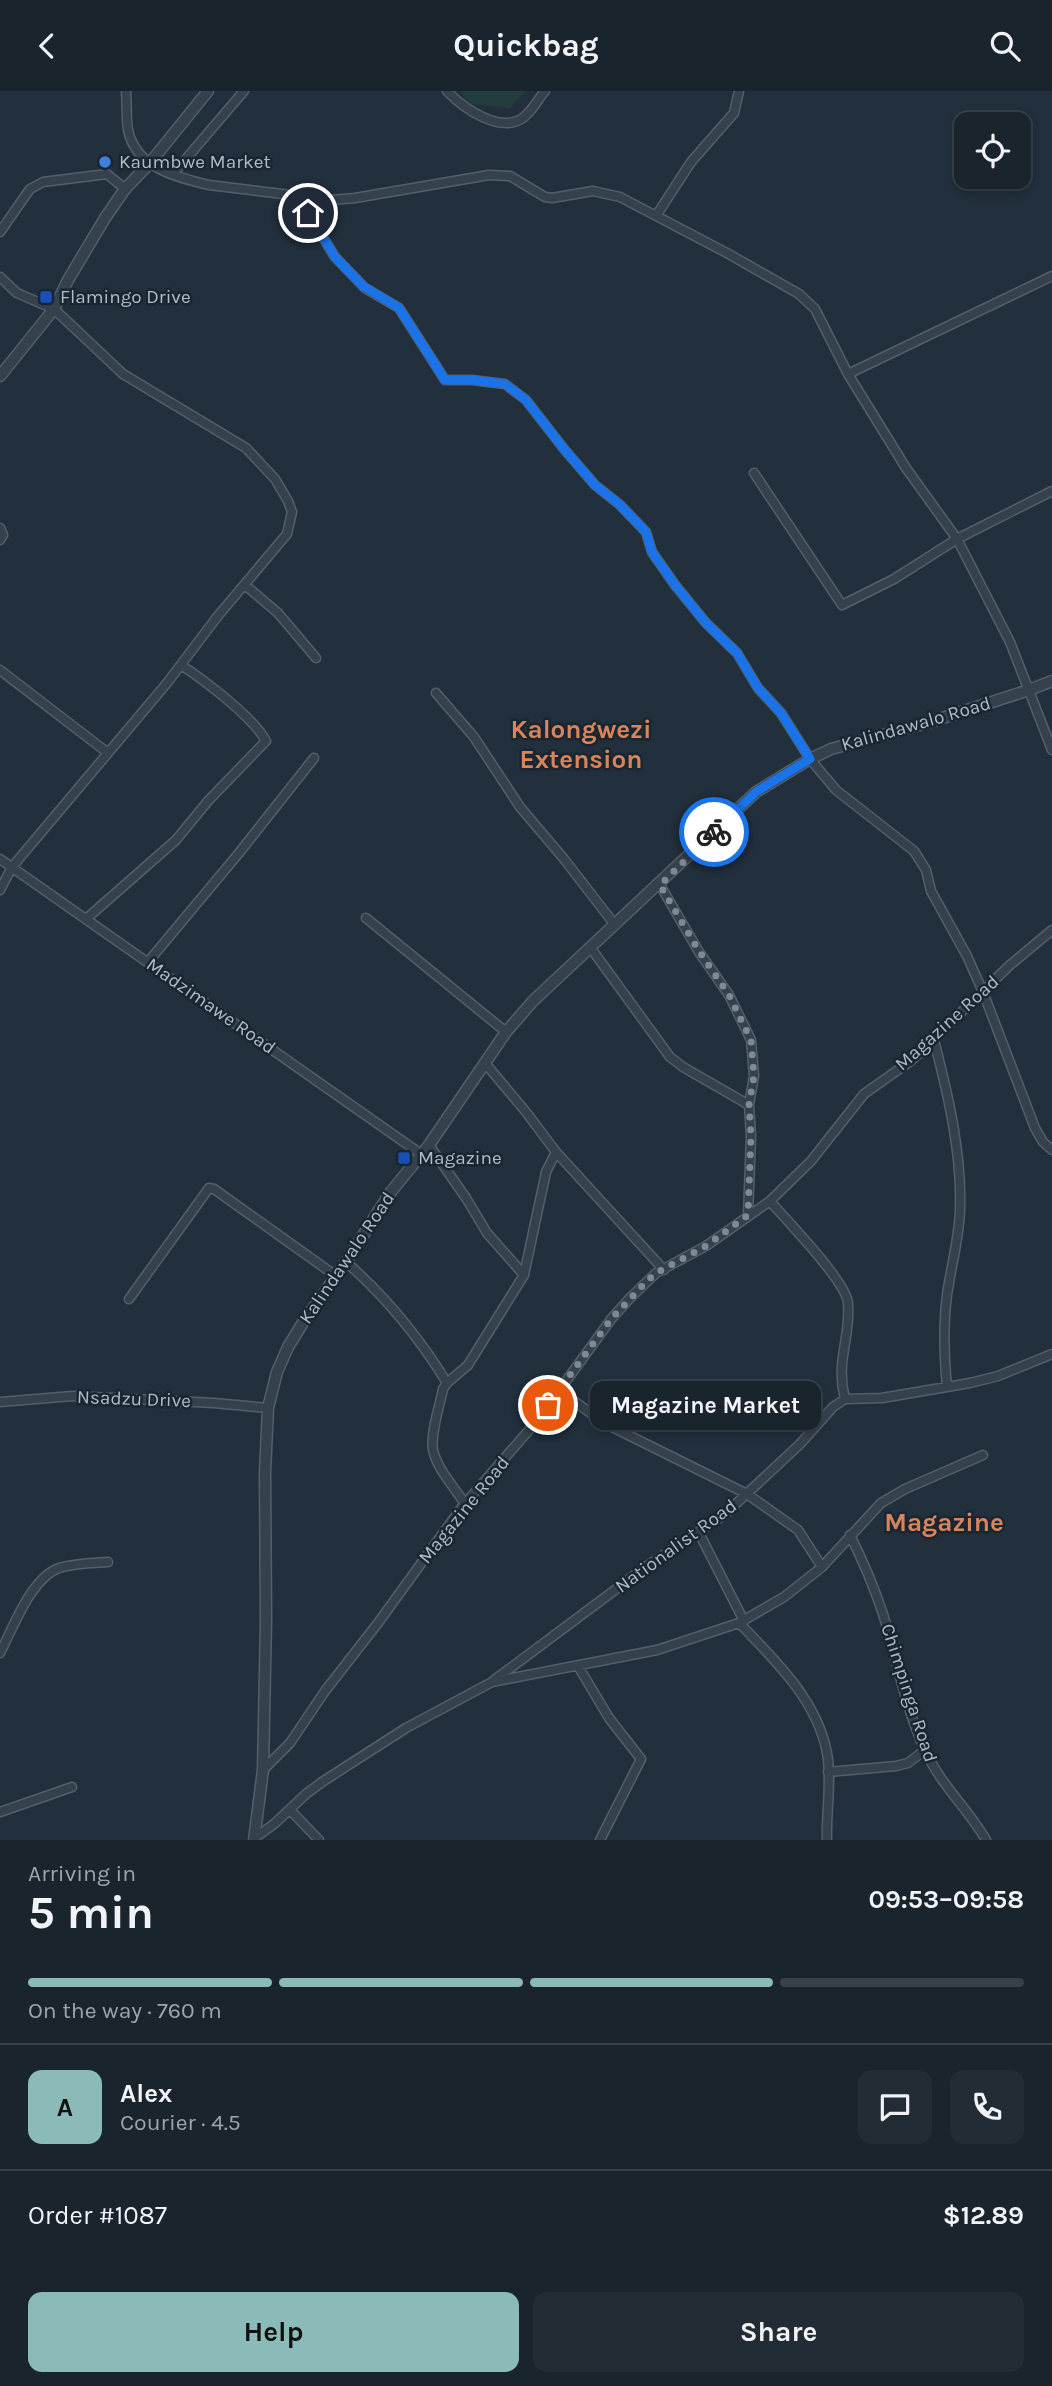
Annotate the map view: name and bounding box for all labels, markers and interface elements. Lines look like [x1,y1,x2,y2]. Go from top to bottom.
icon: back [28,27,66,65]
text: Quickbag [453,27,599,64]
icon: search [986,27,1024,65]
map controls [954,112,1031,189]
button: locate [954,112,1031,189]
place label: Kaumbwe Market [119,151,271,173]
marker: Kaumbwe Market [97,154,113,170]
pin [278,183,338,243]
icon: home [289,194,327,232]
place label: Flamingo Drive [60,286,191,308]
marker: Flamingo Drive [38,289,54,305]
street label: Kalindawalo Road [839,692,993,756]
district label: Kalongwezi Extension [510,714,652,775]
courier [679,797,749,867]
icon: bike [695,813,733,851]
street label: Madzimawe Road [142,953,280,1059]
street label: Magazine Road [891,971,1003,1075]
place label: Magazine [418,1147,502,1169]
marker: Magazine [396,1150,412,1166]
street label: Kalindawalo Road [295,1188,399,1328]
pin [518,1375,578,1435]
callout: Magazine Market [590,1381,821,1429]
street label: Nsadzu Drive [77,1386,191,1412]
icon: bag [529,1386,567,1424]
text: Magazine Market [611,1392,800,1419]
street label: Magazine Road [414,1452,514,1568]
street label: Nationalist Road [611,1495,741,1597]
district label: Magazine [884,1507,1004,1538]
street label: Chimpinga Road [876,1621,942,1765]
text: Arriving in [28,1860,136,1887]
text: 09:53–09:58 [868,1884,1024,1915]
text: 5 min [28,1886,154,1940]
text: On the way · 760 m [28,1997,222,2024]
button: chat [858,2070,932,2144]
button: phone [950,2070,1024,2144]
text: Alex [120,2078,172,2109]
text: A [57,2092,73,2123]
text: Courier · 4.5 [120,2109,241,2136]
text: Order #1087 [28,2200,167,2231]
text: $12.89 [943,2200,1024,2231]
button: Help [28,2292,519,2372]
button: Share [533,2292,1024,2372]

